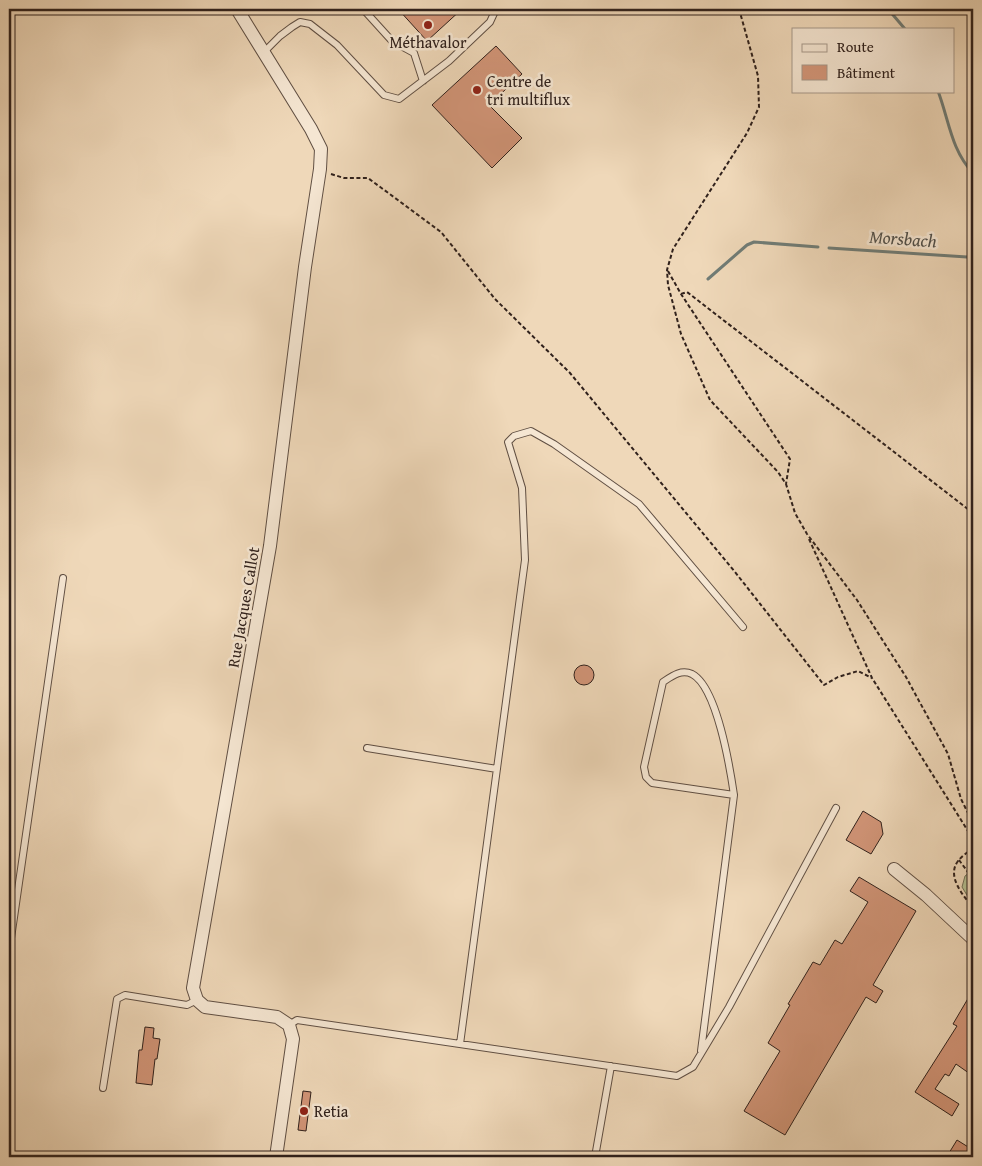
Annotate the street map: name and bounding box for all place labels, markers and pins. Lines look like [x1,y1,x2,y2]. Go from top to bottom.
marker: Méthavalor [422,19,434,31]
place label: Méthavalor [389,30,467,54]
place label: Centre de tri multiflux [487,69,571,111]
marker: Centre de tri multiflux [471,84,483,96]
place label: Retia [314,1099,349,1123]
marker: Retia [298,1105,310,1117]

